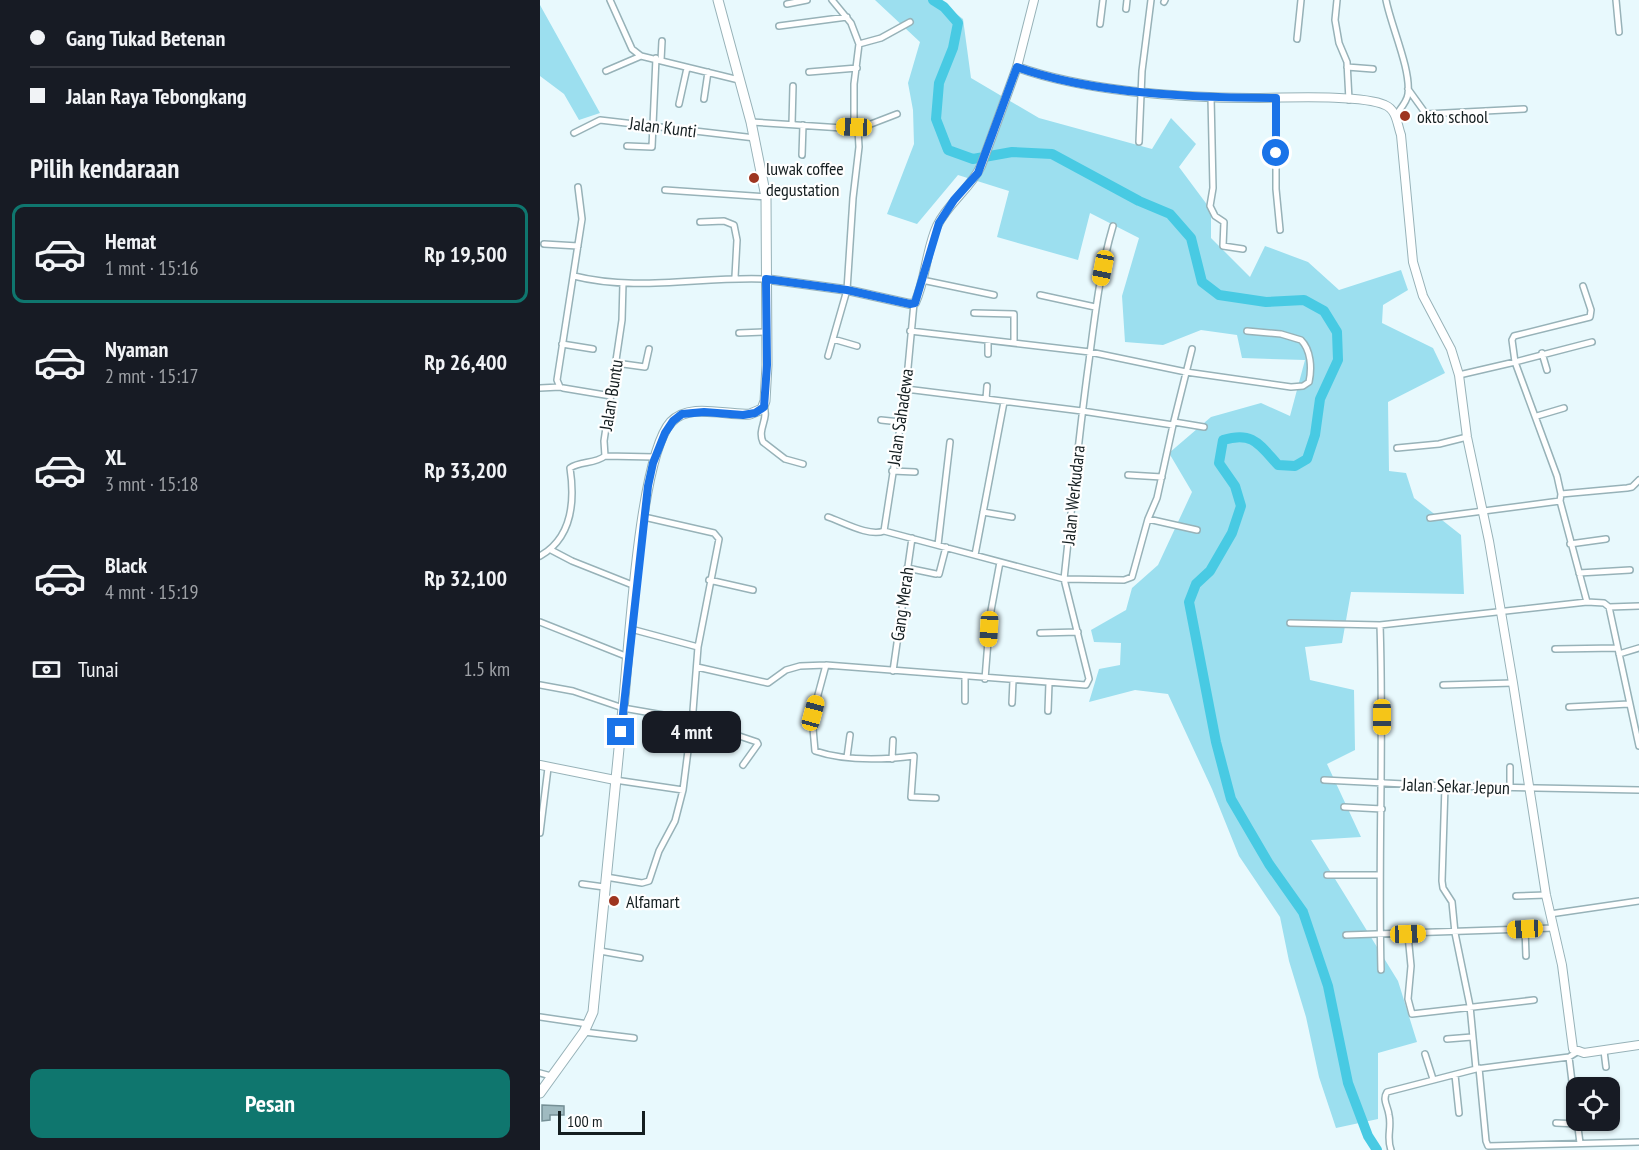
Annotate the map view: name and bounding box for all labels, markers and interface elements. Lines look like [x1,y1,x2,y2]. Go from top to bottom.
text: Gang Tukad Betenan [66,24,225,52]
text: Jalan Raya Tebongkang [66,82,247,110]
place label: okto school [1417,105,1489,128]
marker: okto school [1398,109,1412,123]
street label: Jalan Kunti [627,111,698,143]
car [836,117,872,137]
route start [1262,139,1289,166]
text: Pilih kendaraan [30,151,179,185]
place label: luwak coffee degustation [766,157,844,201]
marker: luwak coffee degustation [747,171,761,185]
icon: car [33,227,87,281]
text: Hemat [105,227,156,255]
text: Rp 19,500 [424,240,507,268]
car [1091,249,1115,287]
text: 1 mnt · 15:16 [105,255,198,281]
icon: car [33,335,87,389]
text: Nyaman [105,335,168,363]
text: Rp 26,400 [424,348,507,376]
street label: Jalan Buntu [594,358,628,433]
text: 2 mnt · 15:17 [105,363,198,389]
street label: Jalan Sahadewa [882,367,918,468]
icon: car [33,443,87,497]
text: XL [105,443,126,471]
street label: Jalan Werkudara [1056,444,1090,547]
text: Rp 33,200 [424,456,507,484]
text: 3 mnt · 15:18 [105,471,198,497]
icon: car [33,551,87,605]
text: Black [105,551,147,579]
text: Rp 32,100 [424,564,507,592]
street label: Gang Merah [885,566,919,642]
text: 4 mnt · 15:19 [105,579,198,605]
car [979,611,999,647]
icon: cash [30,653,63,686]
text: Tunai [78,655,119,683]
text: 1.5 km [463,656,510,682]
car [800,693,826,733]
car [1373,699,1391,735]
callout: 4 mnt [642,711,741,753]
route end [607,718,634,745]
text: 4 mnt [671,719,712,745]
street label: Jalan Sekar Jepun [1401,773,1510,799]
place label: Alfamart [626,890,680,913]
marker: Alfamart [607,894,621,908]
car [1507,919,1543,939]
car [1390,924,1426,944]
button: Pesan [30,1069,510,1138]
map controls [1566,1077,1620,1131]
button: locate [1566,1077,1620,1131]
scale bar [558,1108,645,1136]
text: 100 m [567,1111,602,1131]

